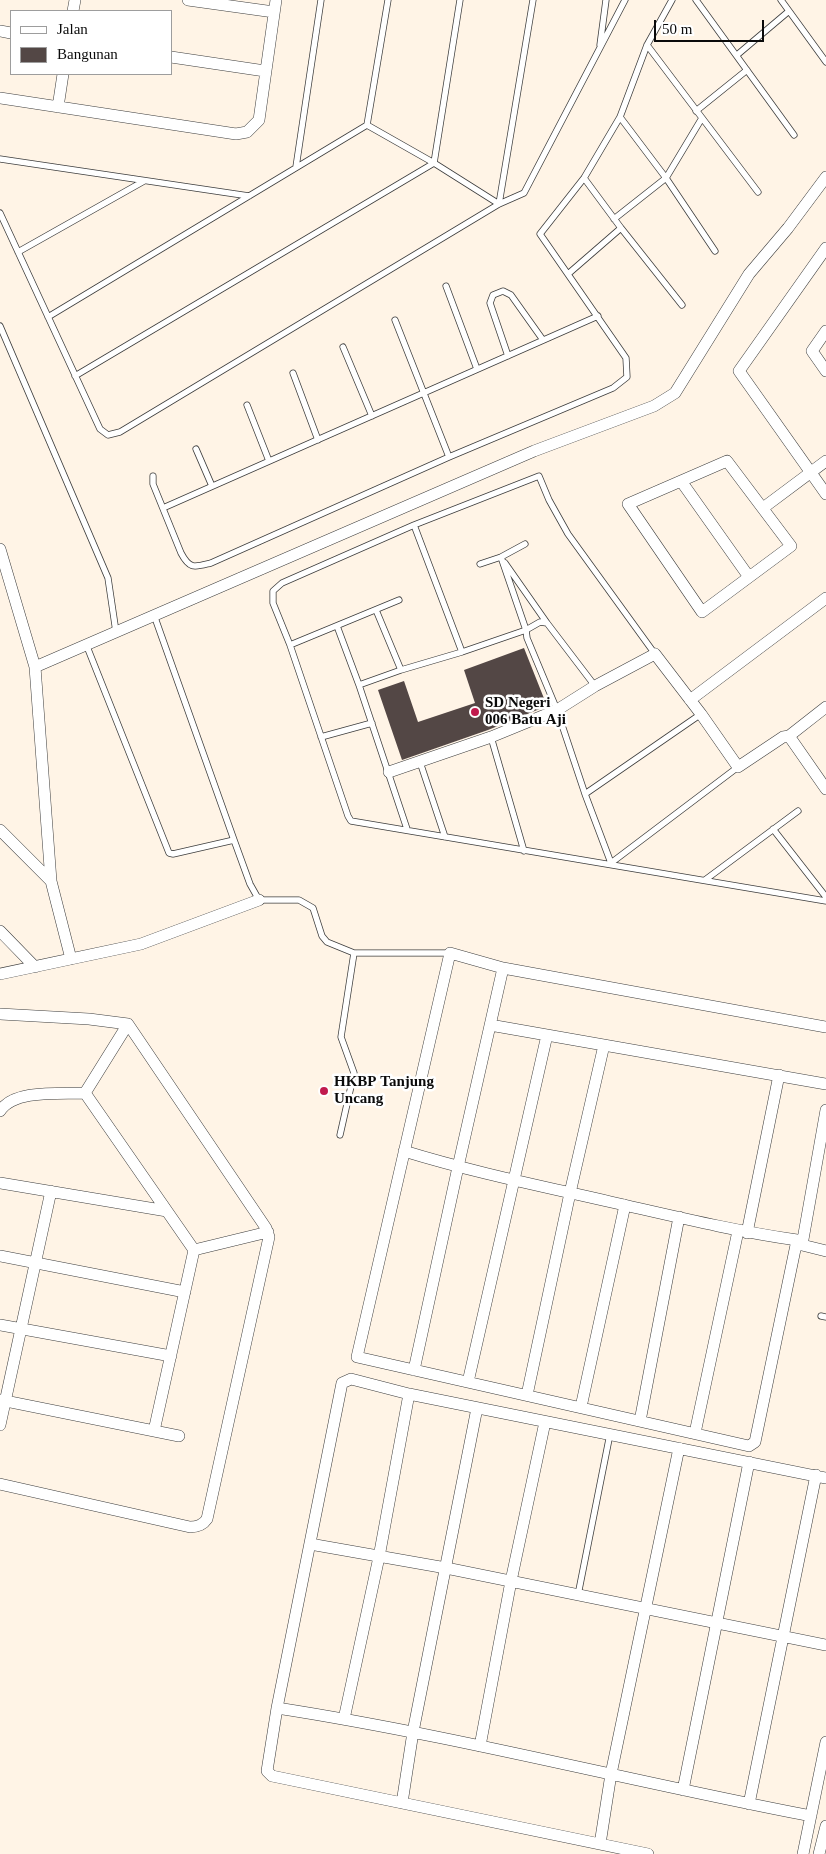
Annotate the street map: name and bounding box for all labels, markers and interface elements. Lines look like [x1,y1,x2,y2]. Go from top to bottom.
legend [10,10,172,75]
scale bar [656,10,766,42]
text: Jalan [57,21,88,37]
text: 50 m [662,21,692,37]
text: Bangunan [57,46,118,62]
place label: SD Negeri 006 Batu Aji [485,694,566,729]
marker: SD Negeri 006 Batu Aji [469,706,481,718]
place label: HKBP Tanjung Uncang [334,1073,434,1108]
marker: HKBP Tanjung Uncang [318,1085,330,1097]

